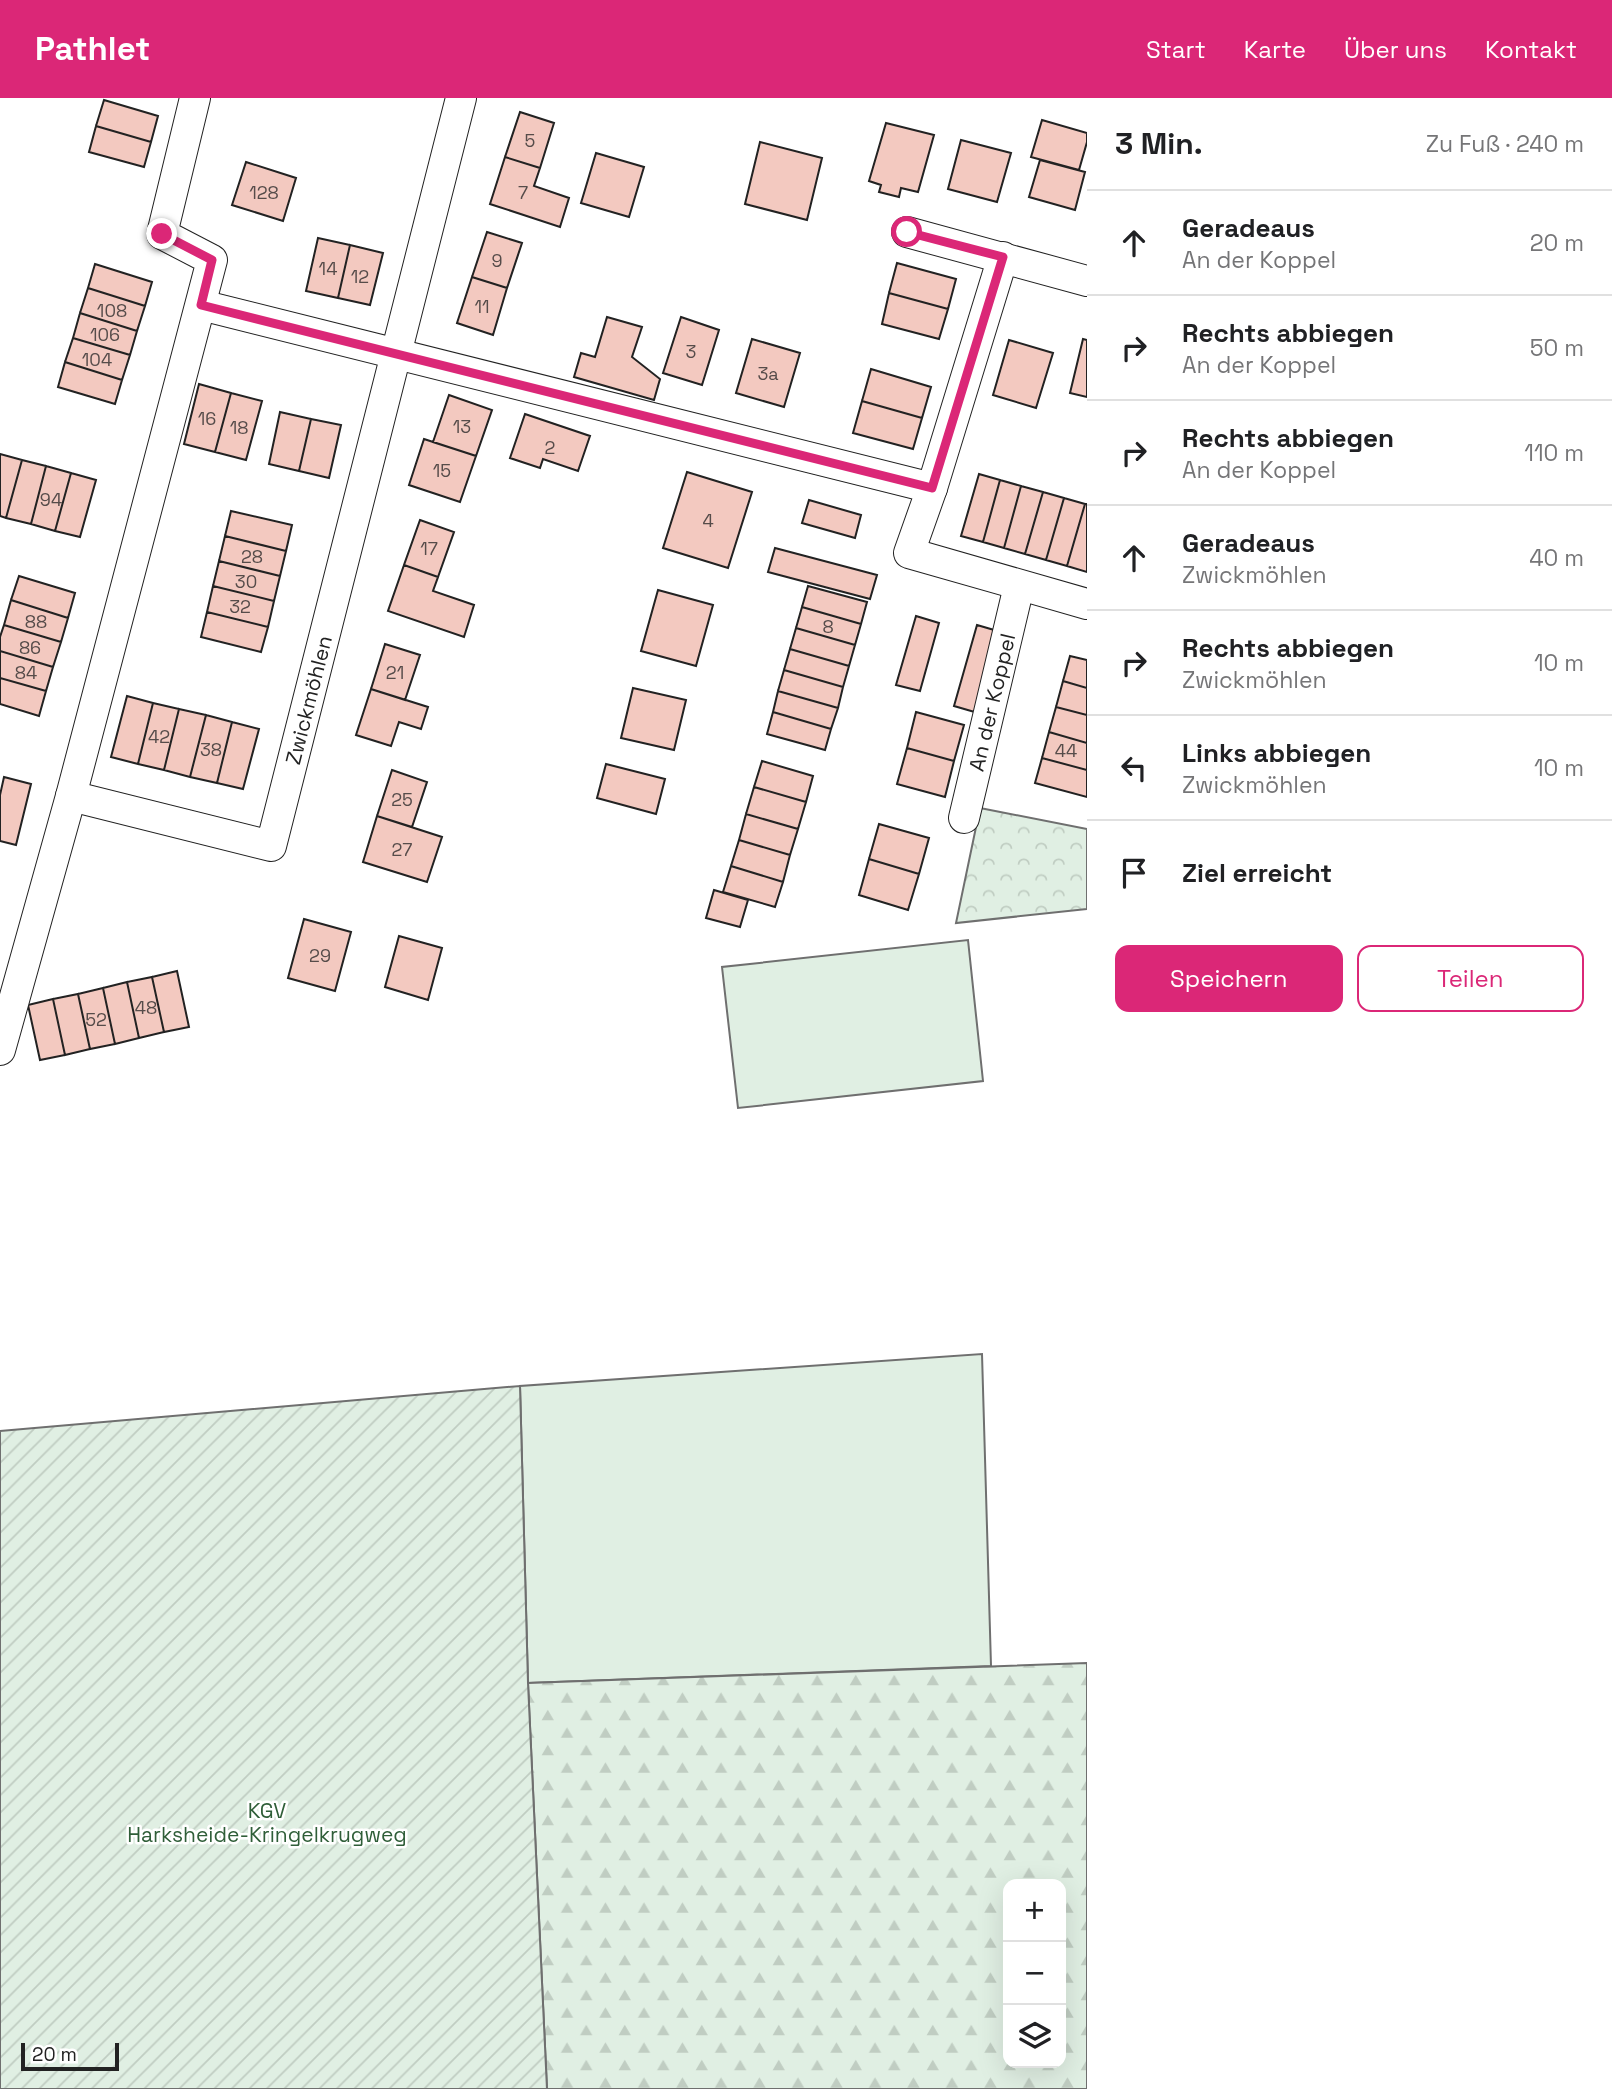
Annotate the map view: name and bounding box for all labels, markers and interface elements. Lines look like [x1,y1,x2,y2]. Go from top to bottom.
text: Pathlet [35,28,150,70]
text: Start [1146,34,1206,65]
text: Karte [1244,34,1306,65]
text: Über uns [1344,34,1447,65]
text: Kontakt [1485,34,1577,65]
text: 3 Min. [1115,124,1203,163]
house number: 5 [525,129,535,152]
text: Zu Fuß · 240 m [1426,129,1584,159]
house number: 128 [249,181,279,204]
house number: 7 [518,181,528,204]
text: Geradeaus [1182,211,1315,245]
route start [891,216,922,247]
route end [146,218,177,249]
icon: ahead [1115,224,1153,262]
text: 20 m [1530,228,1584,258]
text: An der Koppel [1182,245,1336,275]
house number: 9 [491,249,503,272]
house number: 14 [319,257,337,280]
house number: 12 [351,265,369,288]
house number: 11 [474,295,490,318]
house number: 108 [97,299,127,322]
text: Rechts abbiegen [1182,316,1394,350]
house number: 106 [90,323,120,346]
icon: right [1115,329,1153,367]
text: 50 m [1530,333,1584,363]
house number: 3 [686,340,696,363]
house number: 104 [82,348,112,371]
text: An der Koppel [1182,350,1336,380]
house number: 3a [757,362,779,385]
house number: 16 [198,407,216,430]
house number: 13 [453,415,471,438]
house number: 18 [230,416,248,439]
text: Rechts abbiegen [1182,421,1394,455]
icon: right [1115,434,1153,472]
house number: 2 [545,436,555,459]
text: 110 m [1524,438,1584,468]
text: An der Koppel [1182,455,1336,485]
house number: 15 [433,459,451,482]
house number: 94 [40,488,62,511]
house number: 4 [702,509,714,532]
text: Geradeaus [1182,526,1315,560]
house number: 17 [420,537,438,560]
icon: ahead [1115,539,1153,577]
text: 40 m [1529,543,1584,573]
house number: 28 [241,545,263,568]
text: Zwickmöhlen [1182,560,1327,590]
house number: 30 [235,570,257,593]
house number: 32 [229,595,251,618]
house number: 88 [25,610,47,633]
house number: 8 [822,615,834,638]
street label: An der Koppel [962,631,1021,774]
text: Rechts abbiegen [1182,631,1394,665]
street label: Zwickmöhlen [279,632,337,767]
house number: 86 [19,636,41,659]
icon: right [1115,644,1153,682]
text: 10 m [1534,648,1584,678]
house number: 84 [15,661,37,684]
house number: 21 [386,661,404,684]
text: Zwickmöhlen [1182,665,1327,695]
house number: 42 [148,725,170,748]
text: Links abbiegen [1182,736,1371,770]
house number: 38 [200,738,222,761]
house number: 44 [1055,739,1077,762]
icon: left [1115,749,1153,787]
text: 10 m [1534,753,1584,783]
text: Zwickmöhlen [1182,770,1327,800]
house number: 25 [391,788,413,811]
house number: 27 [392,838,412,861]
icon: arrive [1115,854,1153,892]
text: Ziel erreicht [1182,856,1332,890]
house number: 29 [309,944,331,967]
button: Speichern [1115,945,1343,1012]
button: Teilen [1357,945,1584,1012]
house number: 48 [135,996,157,1019]
house number: 52 [85,1008,107,1031]
park label: KGV Harksheide-Kringelkrugweg [127,1797,407,1848]
map controls [1003,1879,1066,2068]
button: + [1003,1879,1066,1942]
button: − [1003,1942,1066,2005]
button: layers [1003,2005,1066,2068]
scale bar [21,2040,119,2072]
text: 20 m [32,2042,77,2067]

